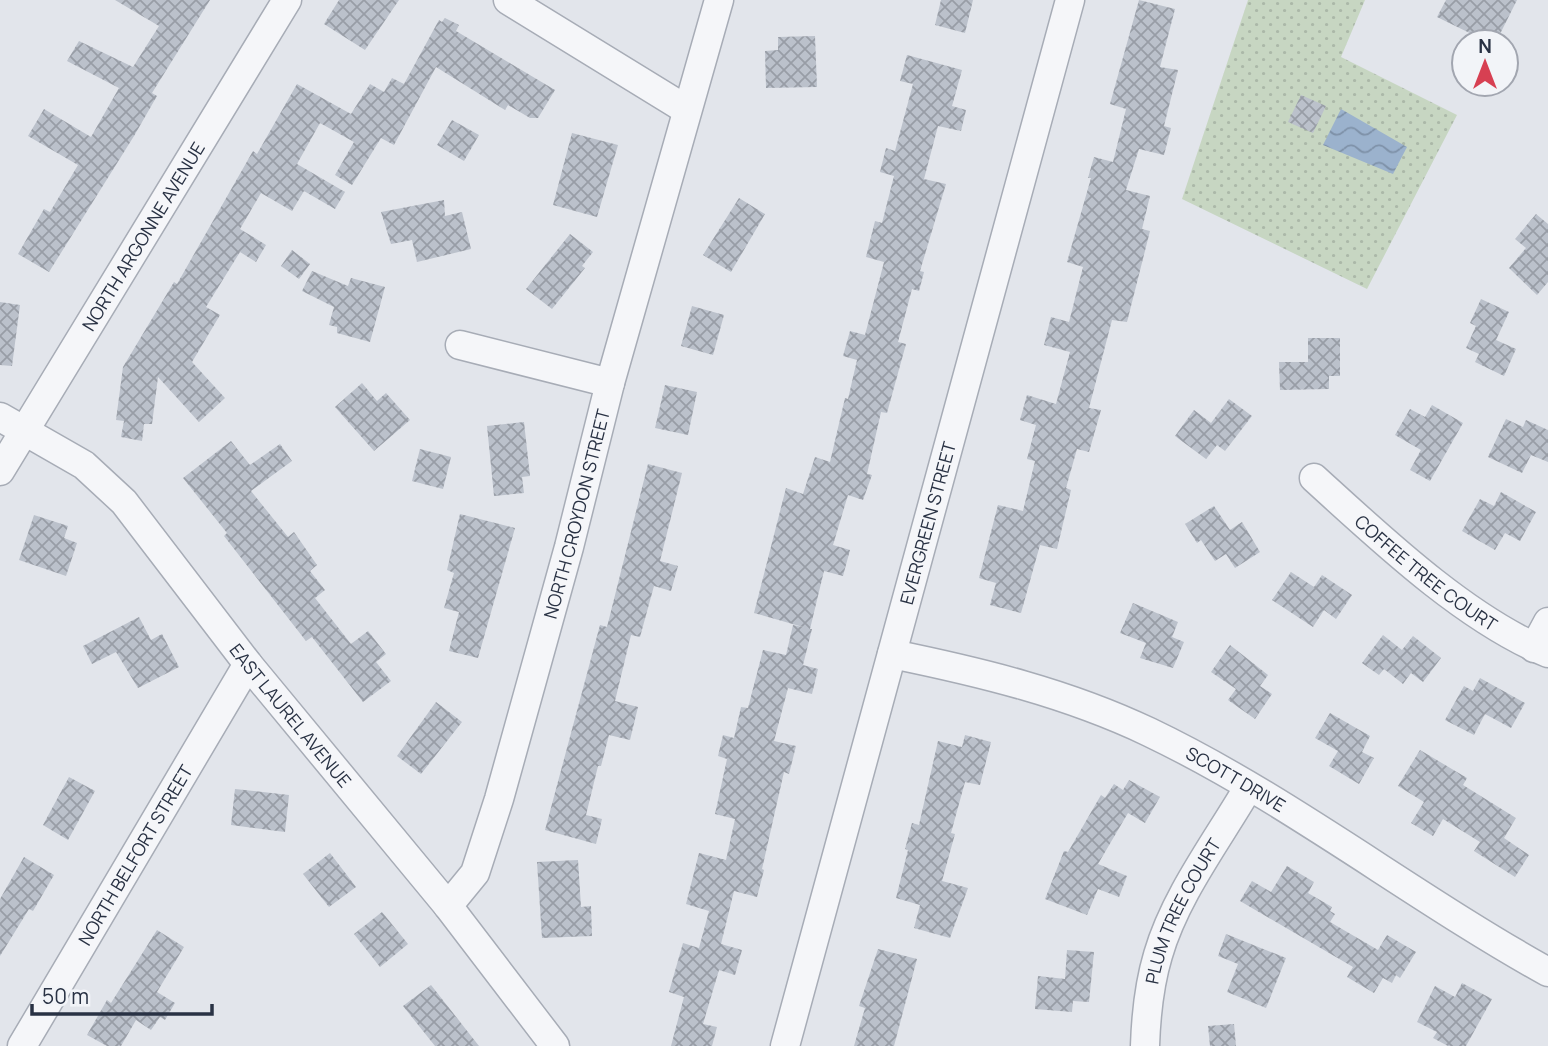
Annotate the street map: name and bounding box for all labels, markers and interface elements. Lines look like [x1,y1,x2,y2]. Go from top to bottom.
north arrow [1450,28,1520,98]
text: N [1478,33,1492,59]
street label: NORTH ARGONNE AVENUE [76,137,210,335]
street label: NORTH CROYDON STREET [538,406,615,621]
street label: EVERGREEN STREET [894,439,961,607]
street label: COFFEE TREE COURT [1350,509,1502,636]
street label: EAST LAUREL AVENUE [225,639,357,792]
street label: SCOTT DRIVE [1182,741,1290,817]
street label: NORTH BELFORT STREET [72,760,198,950]
street label: PLUM TREE COURT [1139,833,1226,986]
scale bar [32,972,212,1016]
text: 50 m [42,982,89,1010]

